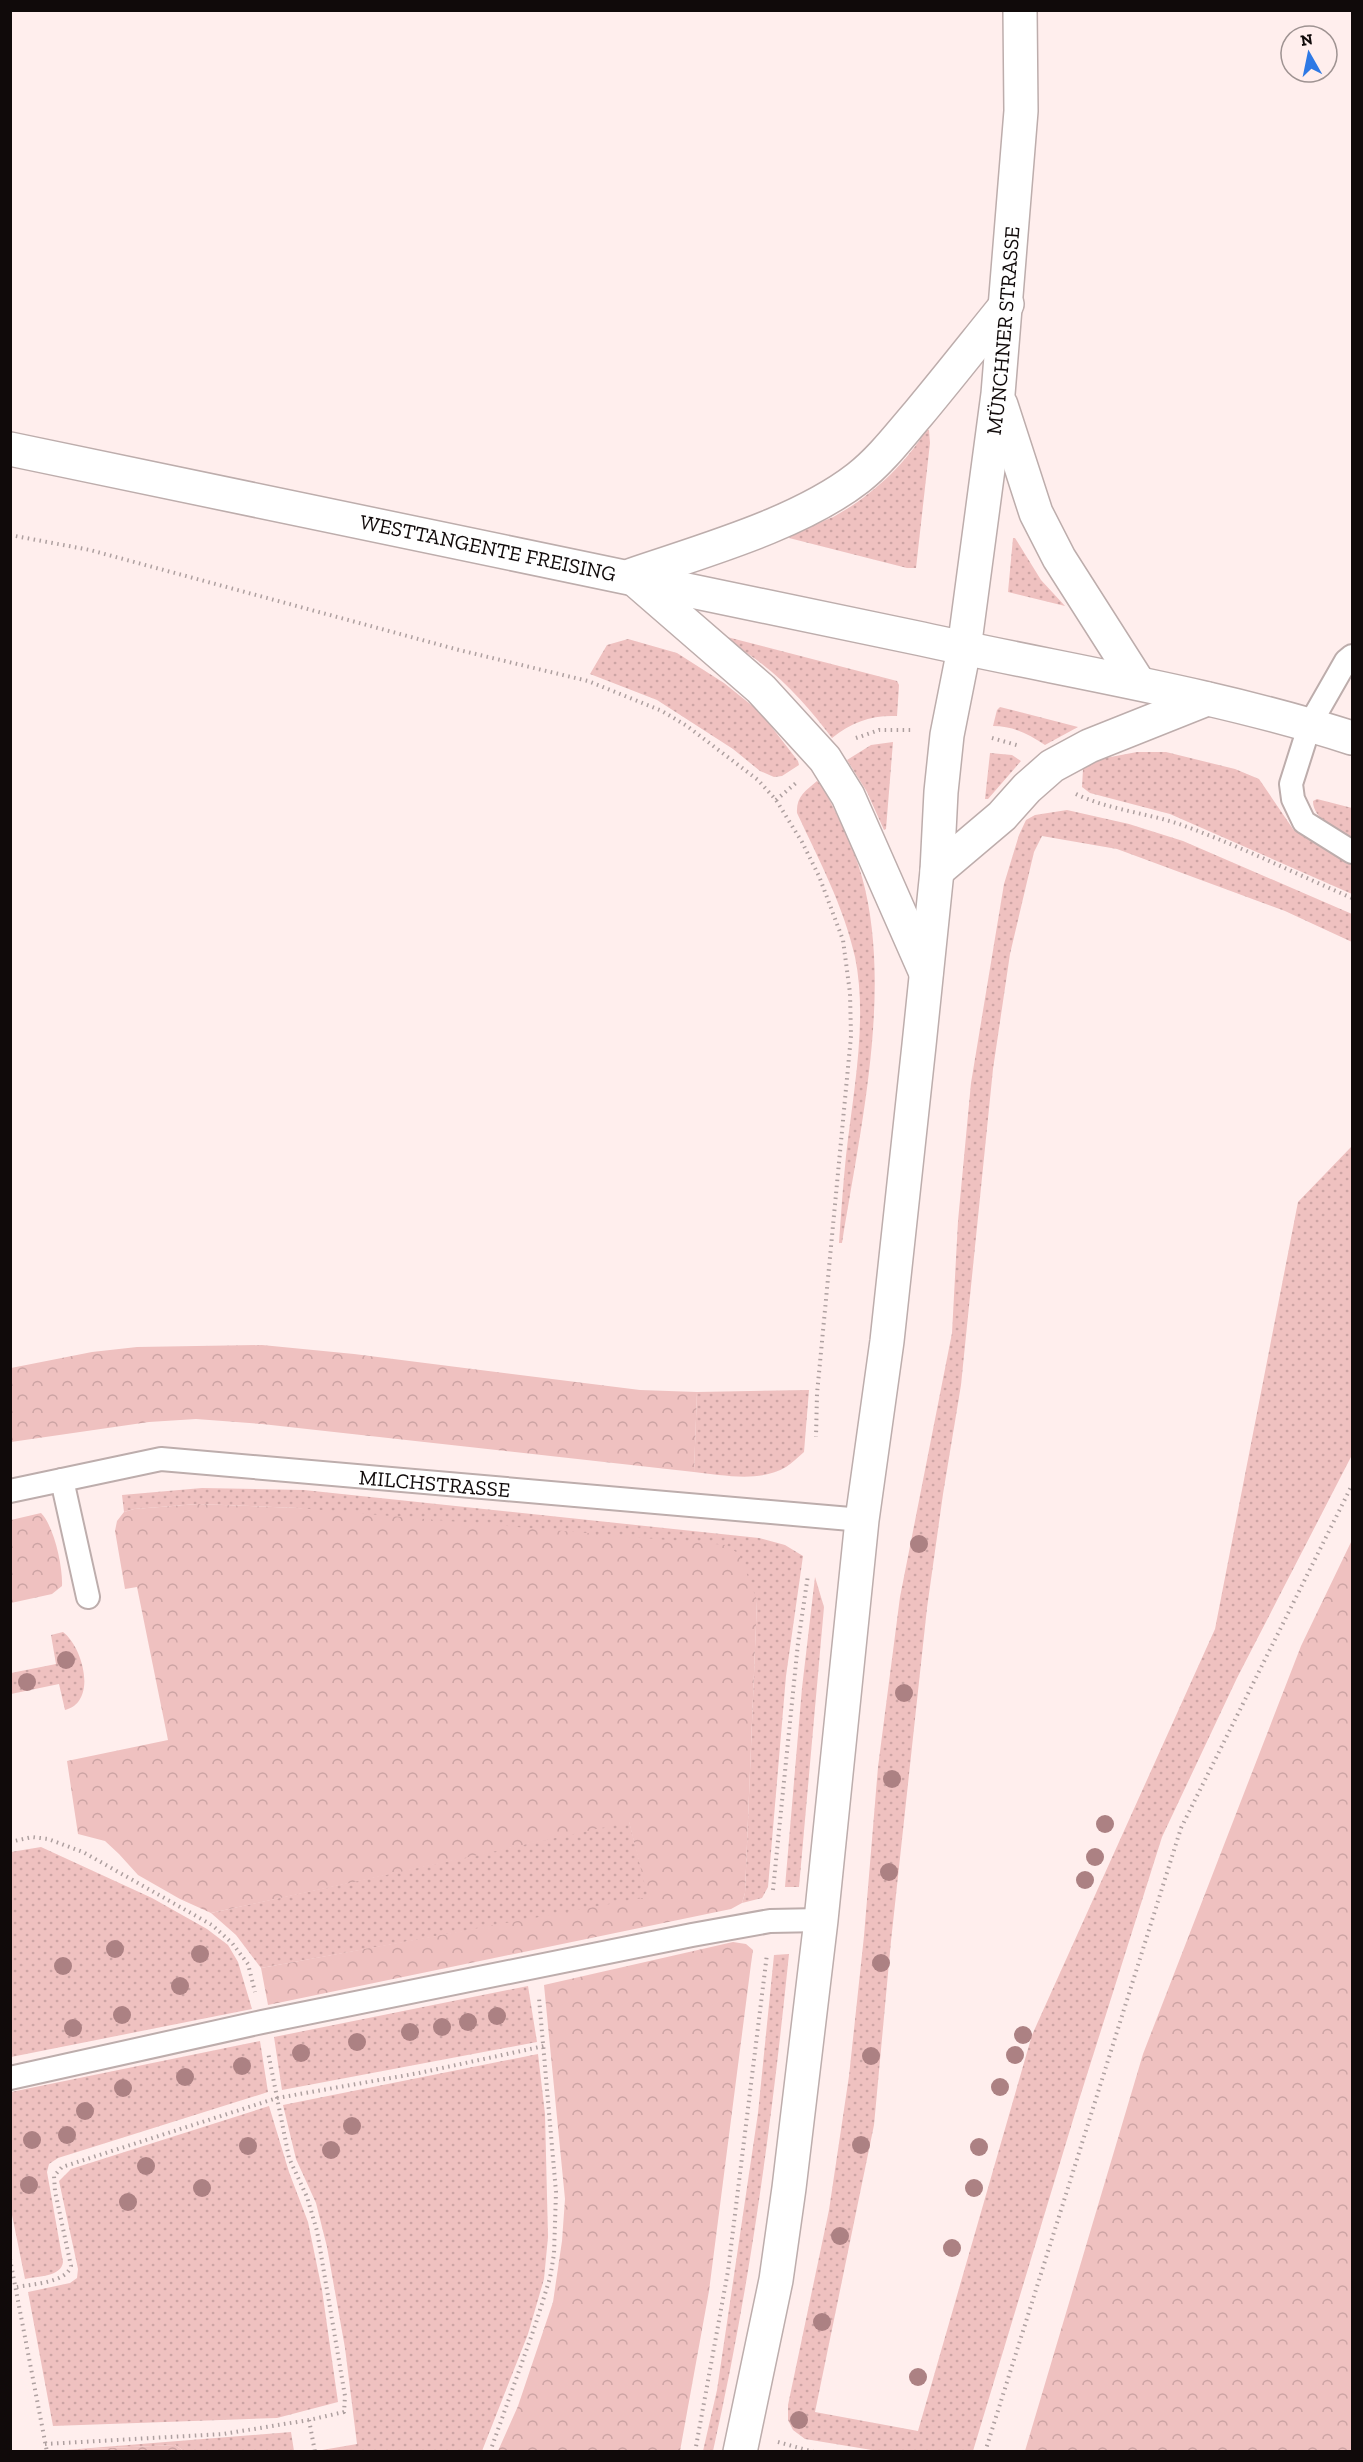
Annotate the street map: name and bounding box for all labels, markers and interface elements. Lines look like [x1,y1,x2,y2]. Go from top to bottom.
north arrow [1279,24,1339,84]
text: N [1299,29,1314,50]
street label: MÜNCHNER STRASSE [980,225,1024,436]
street label: WESTTANGENTE FREISING [358,508,618,586]
street label: MILCHSTRASSE [358,1464,511,1502]

